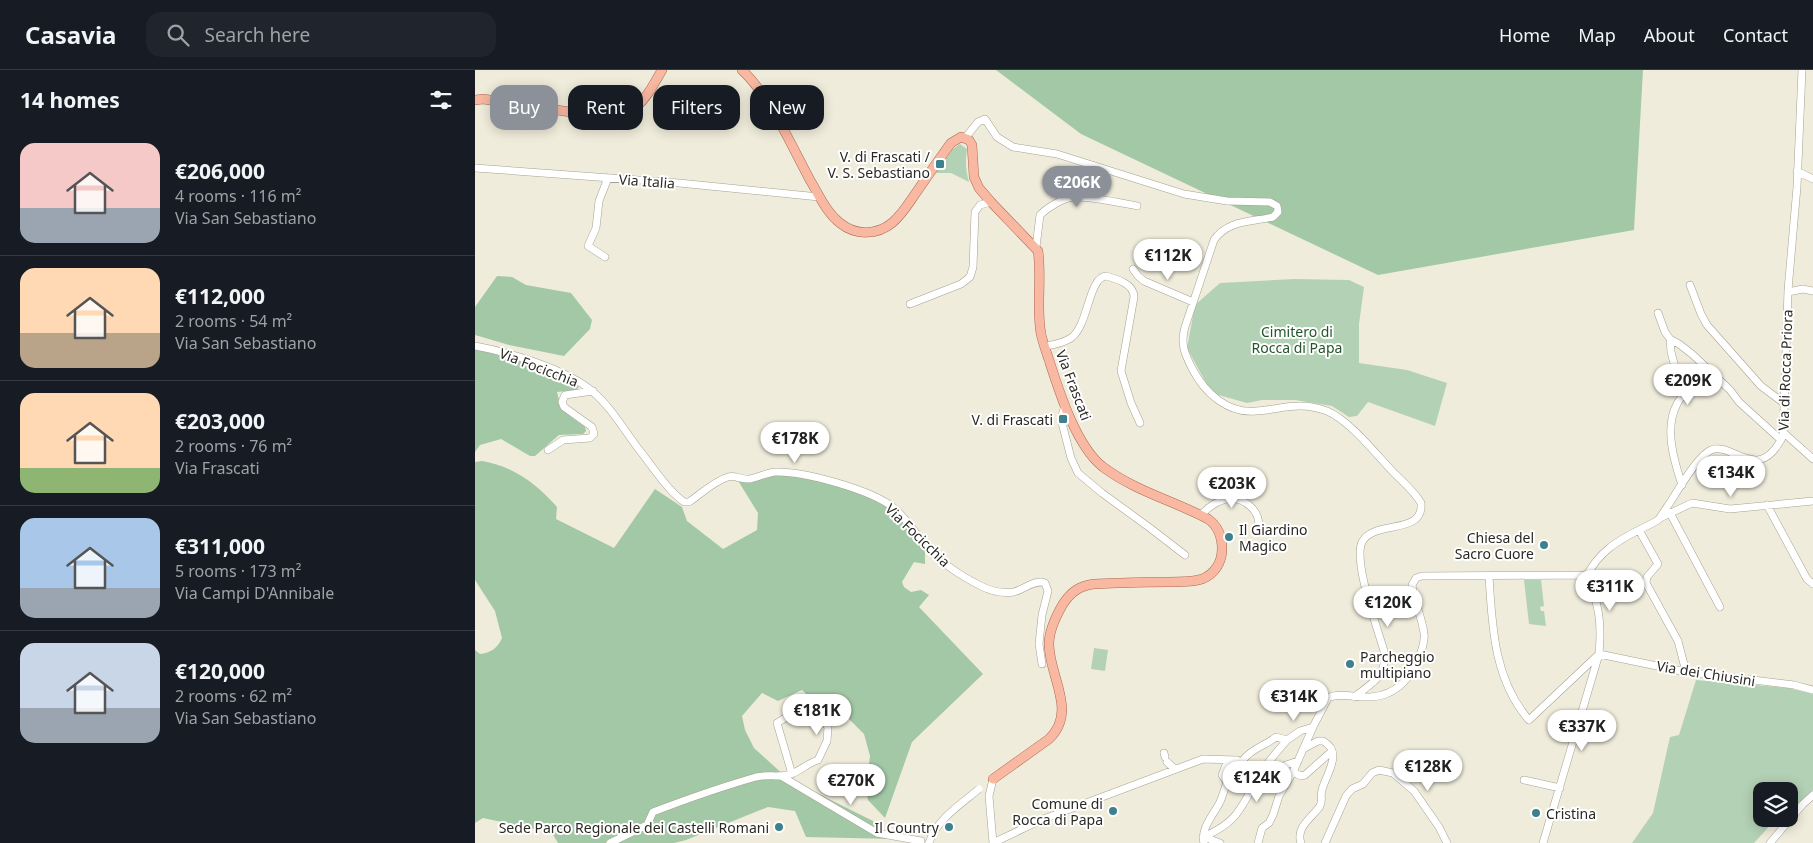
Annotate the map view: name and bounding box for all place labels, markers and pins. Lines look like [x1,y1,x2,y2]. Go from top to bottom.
place label: V. di Frascati / V. S. Sebastiano [827,147,931,182]
marker: V. di Frascati / V. S. Sebastiano [934,158,946,170]
pin: €206K [1042,166,1112,208]
pin: €112K [1133,238,1203,281]
pin: €209K [1653,364,1723,406]
place label: V. di Frascati [971,410,1053,429]
marker: V. di Frascati [1057,413,1069,425]
pin: €178K [760,422,830,464]
pin: €134K [1696,456,1766,498]
pin: €203K [1197,466,1267,509]
place label: Il Giardino Magico [1239,520,1308,555]
place label: Chiesa del Sacro Cuore [1455,528,1534,563]
marker: Il Giardino Magico [1223,531,1235,543]
marker: Chiesa del Sacro Cuore [1538,539,1550,551]
pin: €311K [1575,570,1645,612]
pin: €120K [1353,586,1423,628]
place label: Parcheggio multipiano [1360,647,1434,682]
marker: Parcheggio multipiano [1344,658,1356,670]
pin: €314K [1259,680,1329,722]
pin: €181K [782,694,852,736]
pin: €337K [1547,710,1617,752]
pin: €128K [1393,750,1463,792]
pin: €124K [1222,760,1292,803]
pin: €270K [816,764,886,806]
place label: Comune di Rocca di Papa [1012,794,1103,829]
place label: Cristina [1546,804,1596,823]
marker: Comune di Rocca di Papa [1107,805,1119,817]
marker: Cristina [1530,807,1542,819]
place label: Sede Parco Regionale dei Castelli Romani [499,818,769,837]
place label: Il Country [874,818,940,837]
marker: Sede Parco Regionale dei Castelli Romani [773,821,785,833]
marker: Il Country [943,821,955,833]

